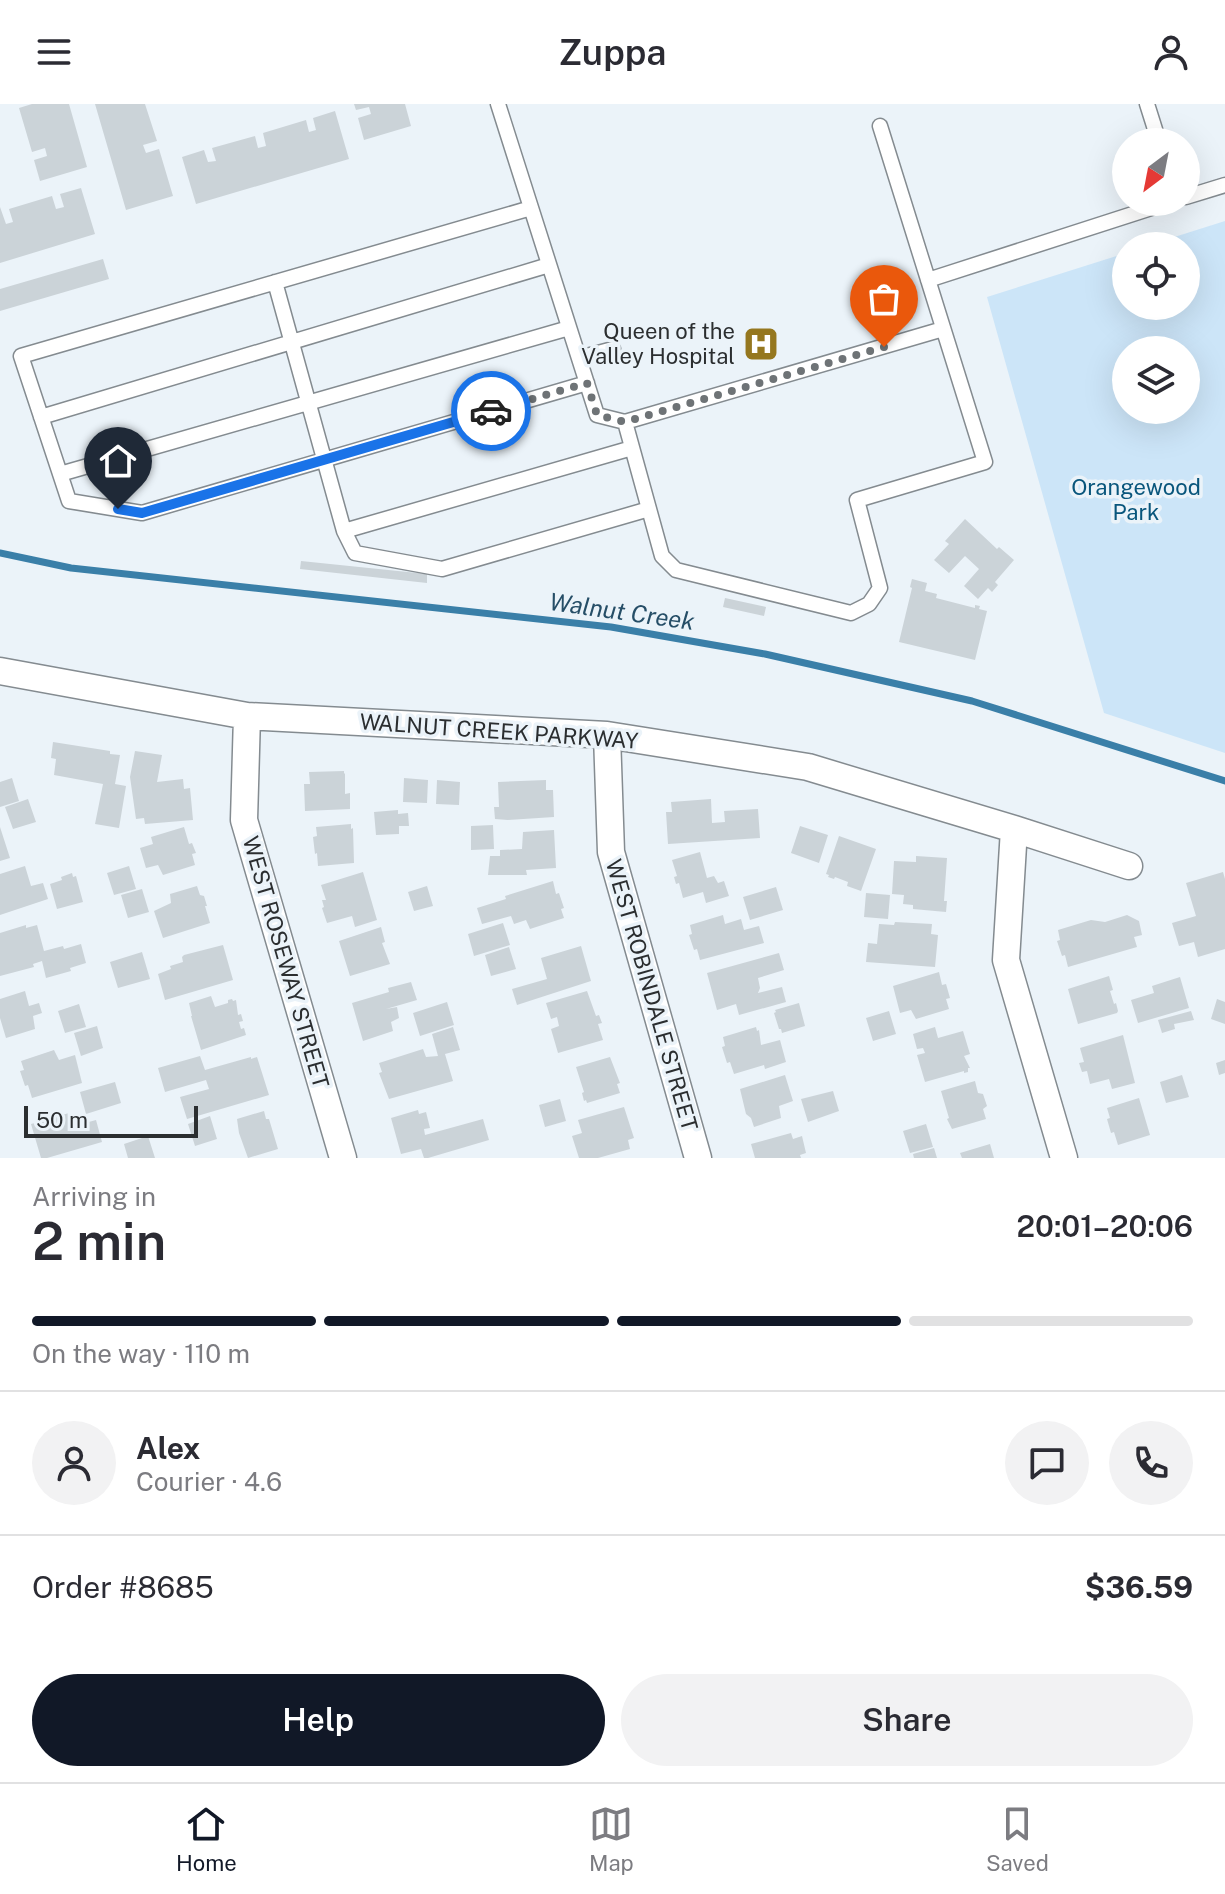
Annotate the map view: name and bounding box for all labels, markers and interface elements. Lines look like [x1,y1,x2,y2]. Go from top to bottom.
icon: menu [32,30,76,74]
icon: person [1149,30,1193,74]
text: Zuppa [558,31,667,73]
north arrow [1112,128,1200,216]
map controls [1112,128,1200,424]
button: locate [1112,232,1200,320]
pin [850,265,918,347]
icon: bag [862,277,906,321]
place label: Queen of the Valley Hospital [581,318,735,369]
hospital icon: Queen of the Valley Hospital [742,325,780,363]
button: layers [1112,336,1200,424]
courier [451,371,531,451]
icon: car [469,389,513,433]
pin [84,427,152,509]
icon: home [96,439,140,483]
park label: Orangewood Park [1071,474,1201,525]
water label: Walnut Creek [548,587,696,635]
street label: WALNUT CREEK PARKWAY [359,708,640,754]
street label: WEST ROSEWAY STREET [238,833,334,1091]
street label: WEST ROBINDALE STREET [601,856,703,1134]
scale bar [24,1102,198,1138]
text: 50 m [36,1107,88,1133]
text: Arriving in [32,1181,156,1212]
text: 20:01–20:06 [1016,1208,1193,1244]
text: 2 min [32,1211,166,1272]
text: On the way · 110 m [32,1338,250,1369]
button: person [32,1421,116,1505]
button: chat [1005,1421,1089,1505]
button: phone [1109,1421,1193,1505]
text: Alex [136,1430,200,1466]
text: Courier · 4.6 [136,1466,282,1497]
text: Order #8685 [32,1569,214,1605]
text: $36.59 [1085,1569,1193,1605]
button: Help [32,1674,605,1766]
button: Share [621,1674,1193,1766]
tab: Home [176,1802,237,1876]
tab: Map [589,1802,634,1876]
tab: Saved [986,1802,1049,1876]

